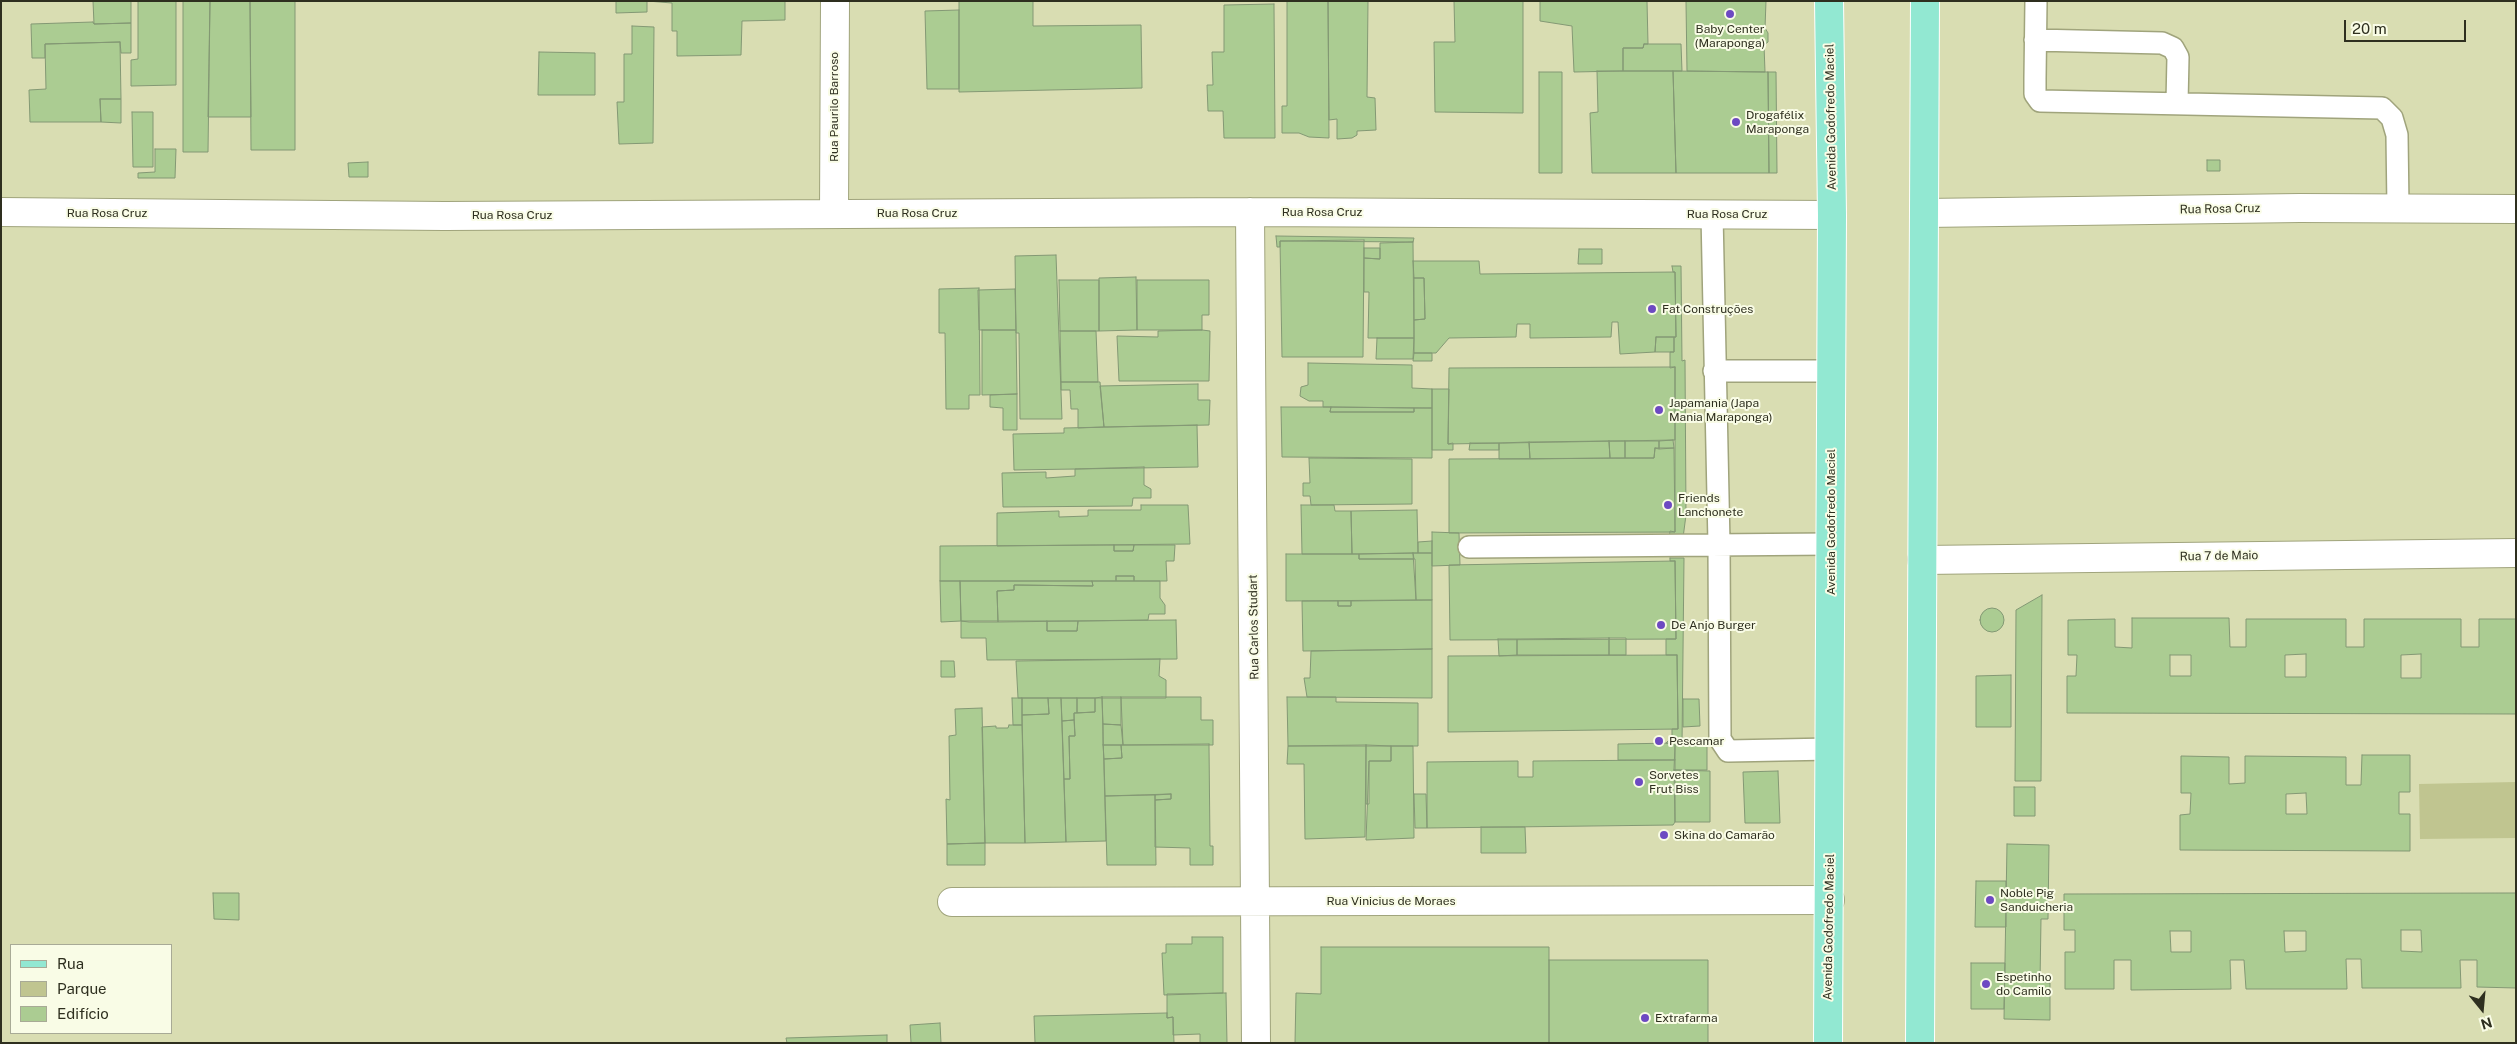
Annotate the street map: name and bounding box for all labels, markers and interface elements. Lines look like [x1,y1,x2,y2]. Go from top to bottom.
marker: Baby Center (Maraponga) [1724,8,1736,20]
scale bar [2347,10,2470,42]
text: 20 m [2352,20,2387,37]
place label: Baby Center (Maraponga) [1695,22,1765,50]
street label: Avenida Godofredo Maciel [1823,44,1839,190]
street label: Rua Paurilo Barroso [827,52,841,162]
place label: Drogafélix Maraponga [1746,108,1809,136]
marker: Drogafélix Maraponga [1730,116,1742,128]
street label: Rua Rosa Cruz [2180,201,2260,217]
street label: Rua Rosa Cruz [1282,205,1362,219]
street label: Rua Rosa Cruz [67,206,147,220]
street label: Rua Rosa Cruz [877,206,957,220]
street label: Rua Rosa Cruz [1687,207,1767,221]
street label: Rua Rosa Cruz [472,208,552,222]
place label: Fat Construções [1662,302,1753,316]
marker: Fat Construções [1646,303,1658,315]
place label: Japamania (Japa Mania Maraponga) [1669,396,1772,424]
marker: Japamania (Japa Mania Maraponga) [1653,404,1665,416]
street label: Avenida Godofredo Maciel [1824,449,1838,595]
place label: Friends Lanchonete [1678,491,1743,519]
marker: Friends Lanchonete [1662,499,1674,511]
street label: Rua 7 de Maio [2180,548,2258,564]
street label: Rua Carlos Studart [1246,574,1262,680]
place label: De Anjo Burger [1671,618,1756,632]
marker: De Anjo Burger [1655,619,1667,631]
place label: Pescamar [1669,734,1724,748]
marker: Pescamar [1653,735,1665,747]
place label: Sorvetes Frut Biss [1649,768,1699,796]
marker: Sorvetes Frut Biss [1633,776,1645,788]
place label: Skina do Camarão [1674,828,1775,842]
marker: Skina do Camarão [1658,829,1670,841]
street label: Avenida Godofredo Maciel [1821,854,1837,1000]
place label: Noble Pig Sanduicheria [2000,886,2073,914]
street label: Rua Vinicius de Moraes [1326,894,1456,908]
marker: Noble Pig Sanduicheria [1984,894,1996,906]
legend [10,944,172,1034]
text: Rua [57,955,84,972]
place label: Espetinho do Camilo [1996,970,2051,998]
marker: Espetinho do Camilo [1980,978,1992,990]
text: Parque [57,980,107,997]
north arrow [2457,984,2507,1034]
text: Edifício [57,1005,109,1022]
place label: Extrafarma [1655,1011,1718,1025]
marker: Extrafarma [1639,1012,1651,1024]
text: N [2479,1014,2494,1033]

